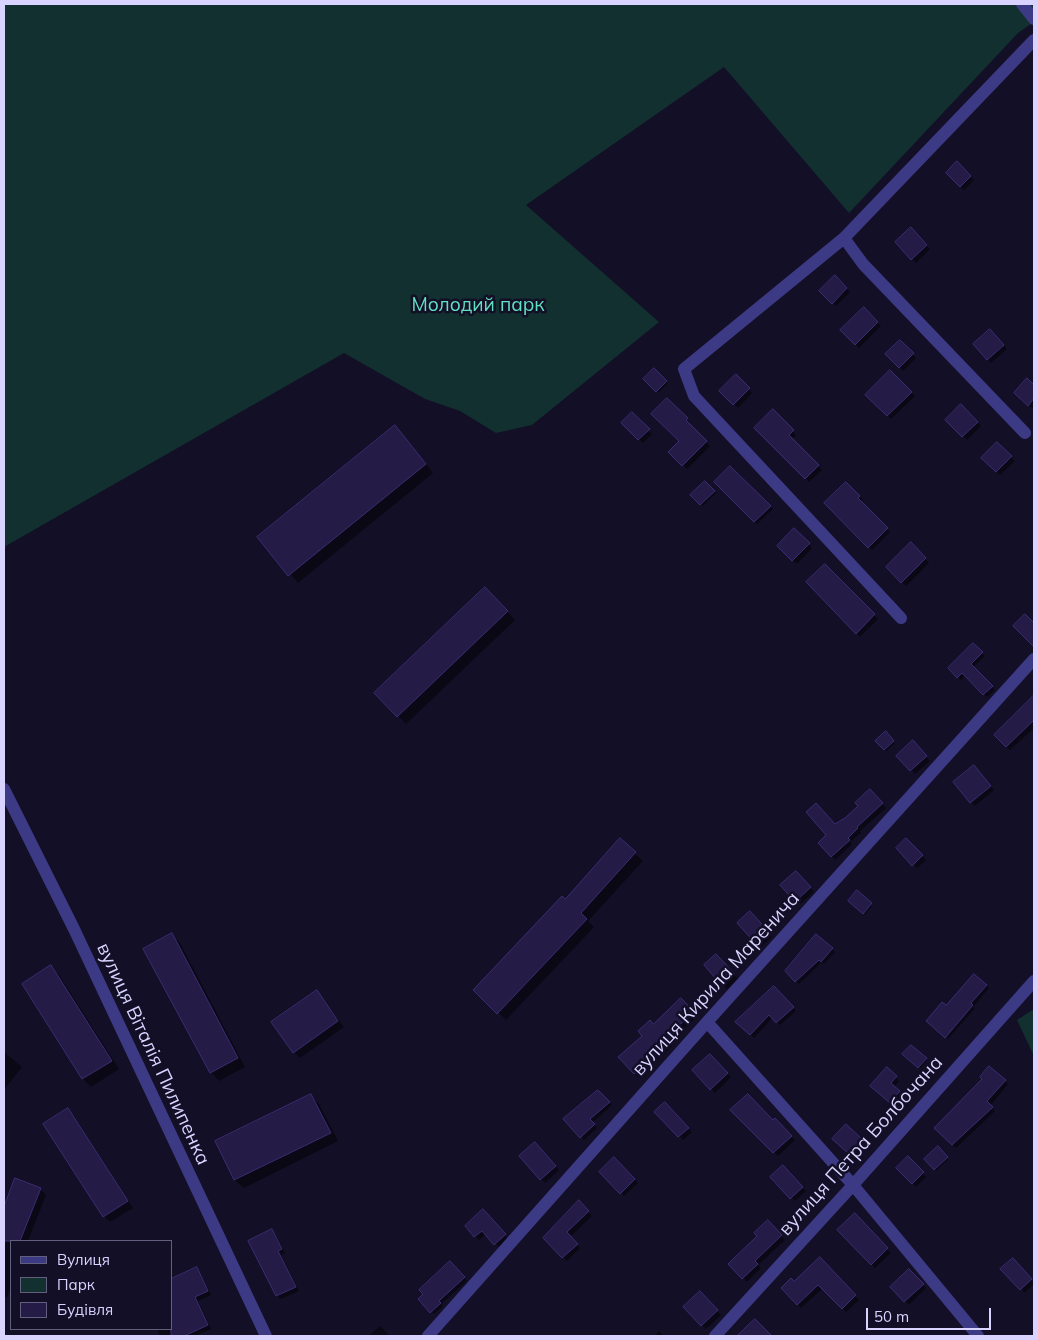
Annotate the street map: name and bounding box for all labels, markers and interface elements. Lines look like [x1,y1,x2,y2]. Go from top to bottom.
park label: Молодий парк [411,294,545,316]
street label: вулиця Кирила Маренича [628,888,804,1080]
street label: вулиця Віталія Пилипенка [91,939,215,1169]
street label: вулиця Петра Болбочана [774,1051,948,1241]
legend [10,1240,172,1330]
text: Вулиця [57,1250,110,1269]
text: Парк [57,1275,95,1294]
scale bar [868,1298,993,1330]
text: Будівля [57,1300,113,1319]
text: 50 m [874,1307,909,1326]

